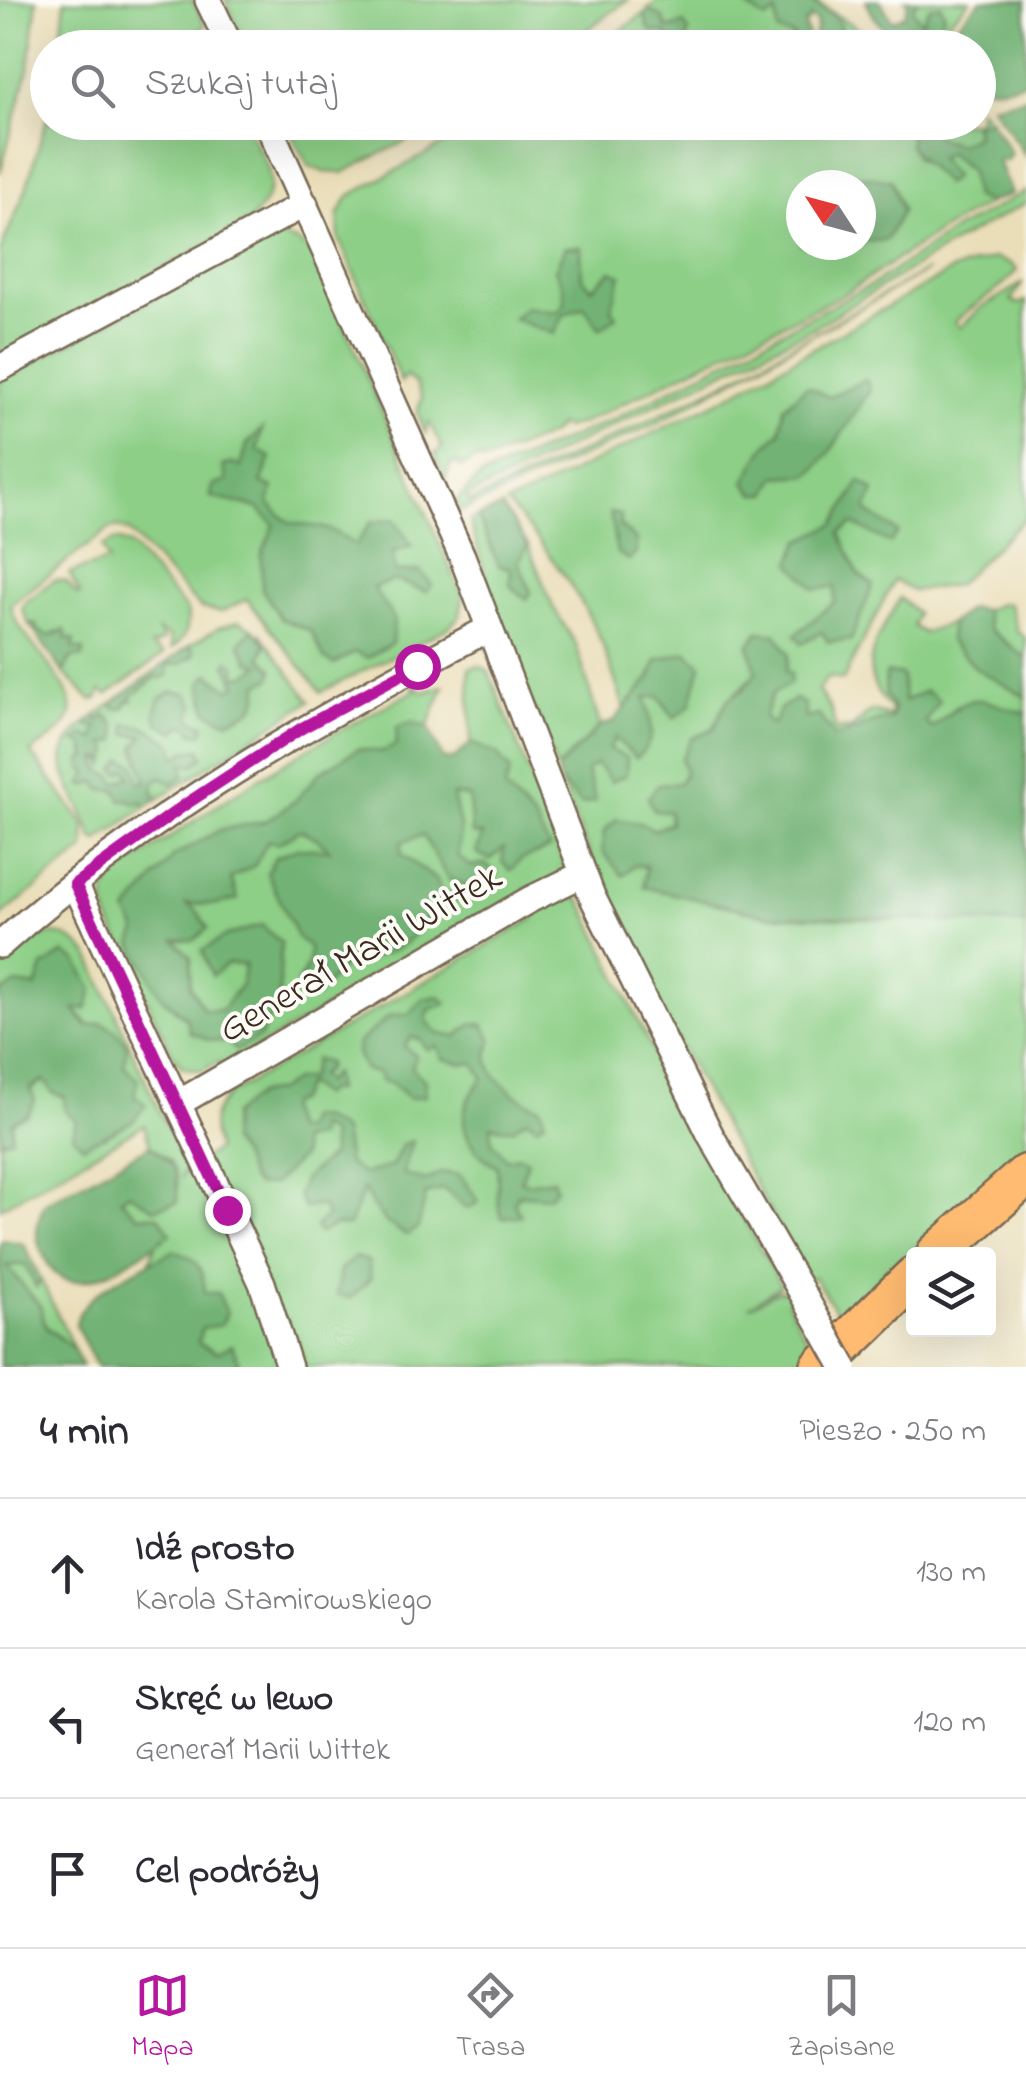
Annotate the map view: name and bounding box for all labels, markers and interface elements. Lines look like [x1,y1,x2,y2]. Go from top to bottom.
search box [30,30,996,140]
text: Szukaj tutaj [145,57,336,113]
icon: search [65,58,120,113]
north arrow [786,170,876,260]
route start [395,644,441,690]
street label: Generał Marii Wittek [208,849,514,1060]
route end [205,1188,251,1234]
map controls [906,1247,996,1337]
button: layers [906,1247,996,1337]
text: 4 min [40,1402,129,1463]
text: Pieszo · 250 m [799,1409,986,1456]
text: Idź prosto [135,1522,295,1578]
icon: ahead [40,1546,95,1601]
text: 130 m [916,1550,986,1597]
text: Karola Stamirowskiego [135,1578,432,1625]
text: Skręć w lewo [135,1672,333,1728]
icon: left [40,1696,95,1751]
text: 120 m [913,1700,986,1747]
text: Generał Marii Wittek [135,1728,390,1775]
text: Cel podróży [135,1845,319,1901]
icon: arrive [40,1846,95,1901]
tab: Mapa [131,1968,194,2069]
tab: Trasa [456,1968,525,2069]
tab: Zapisane [788,1968,895,2069]

